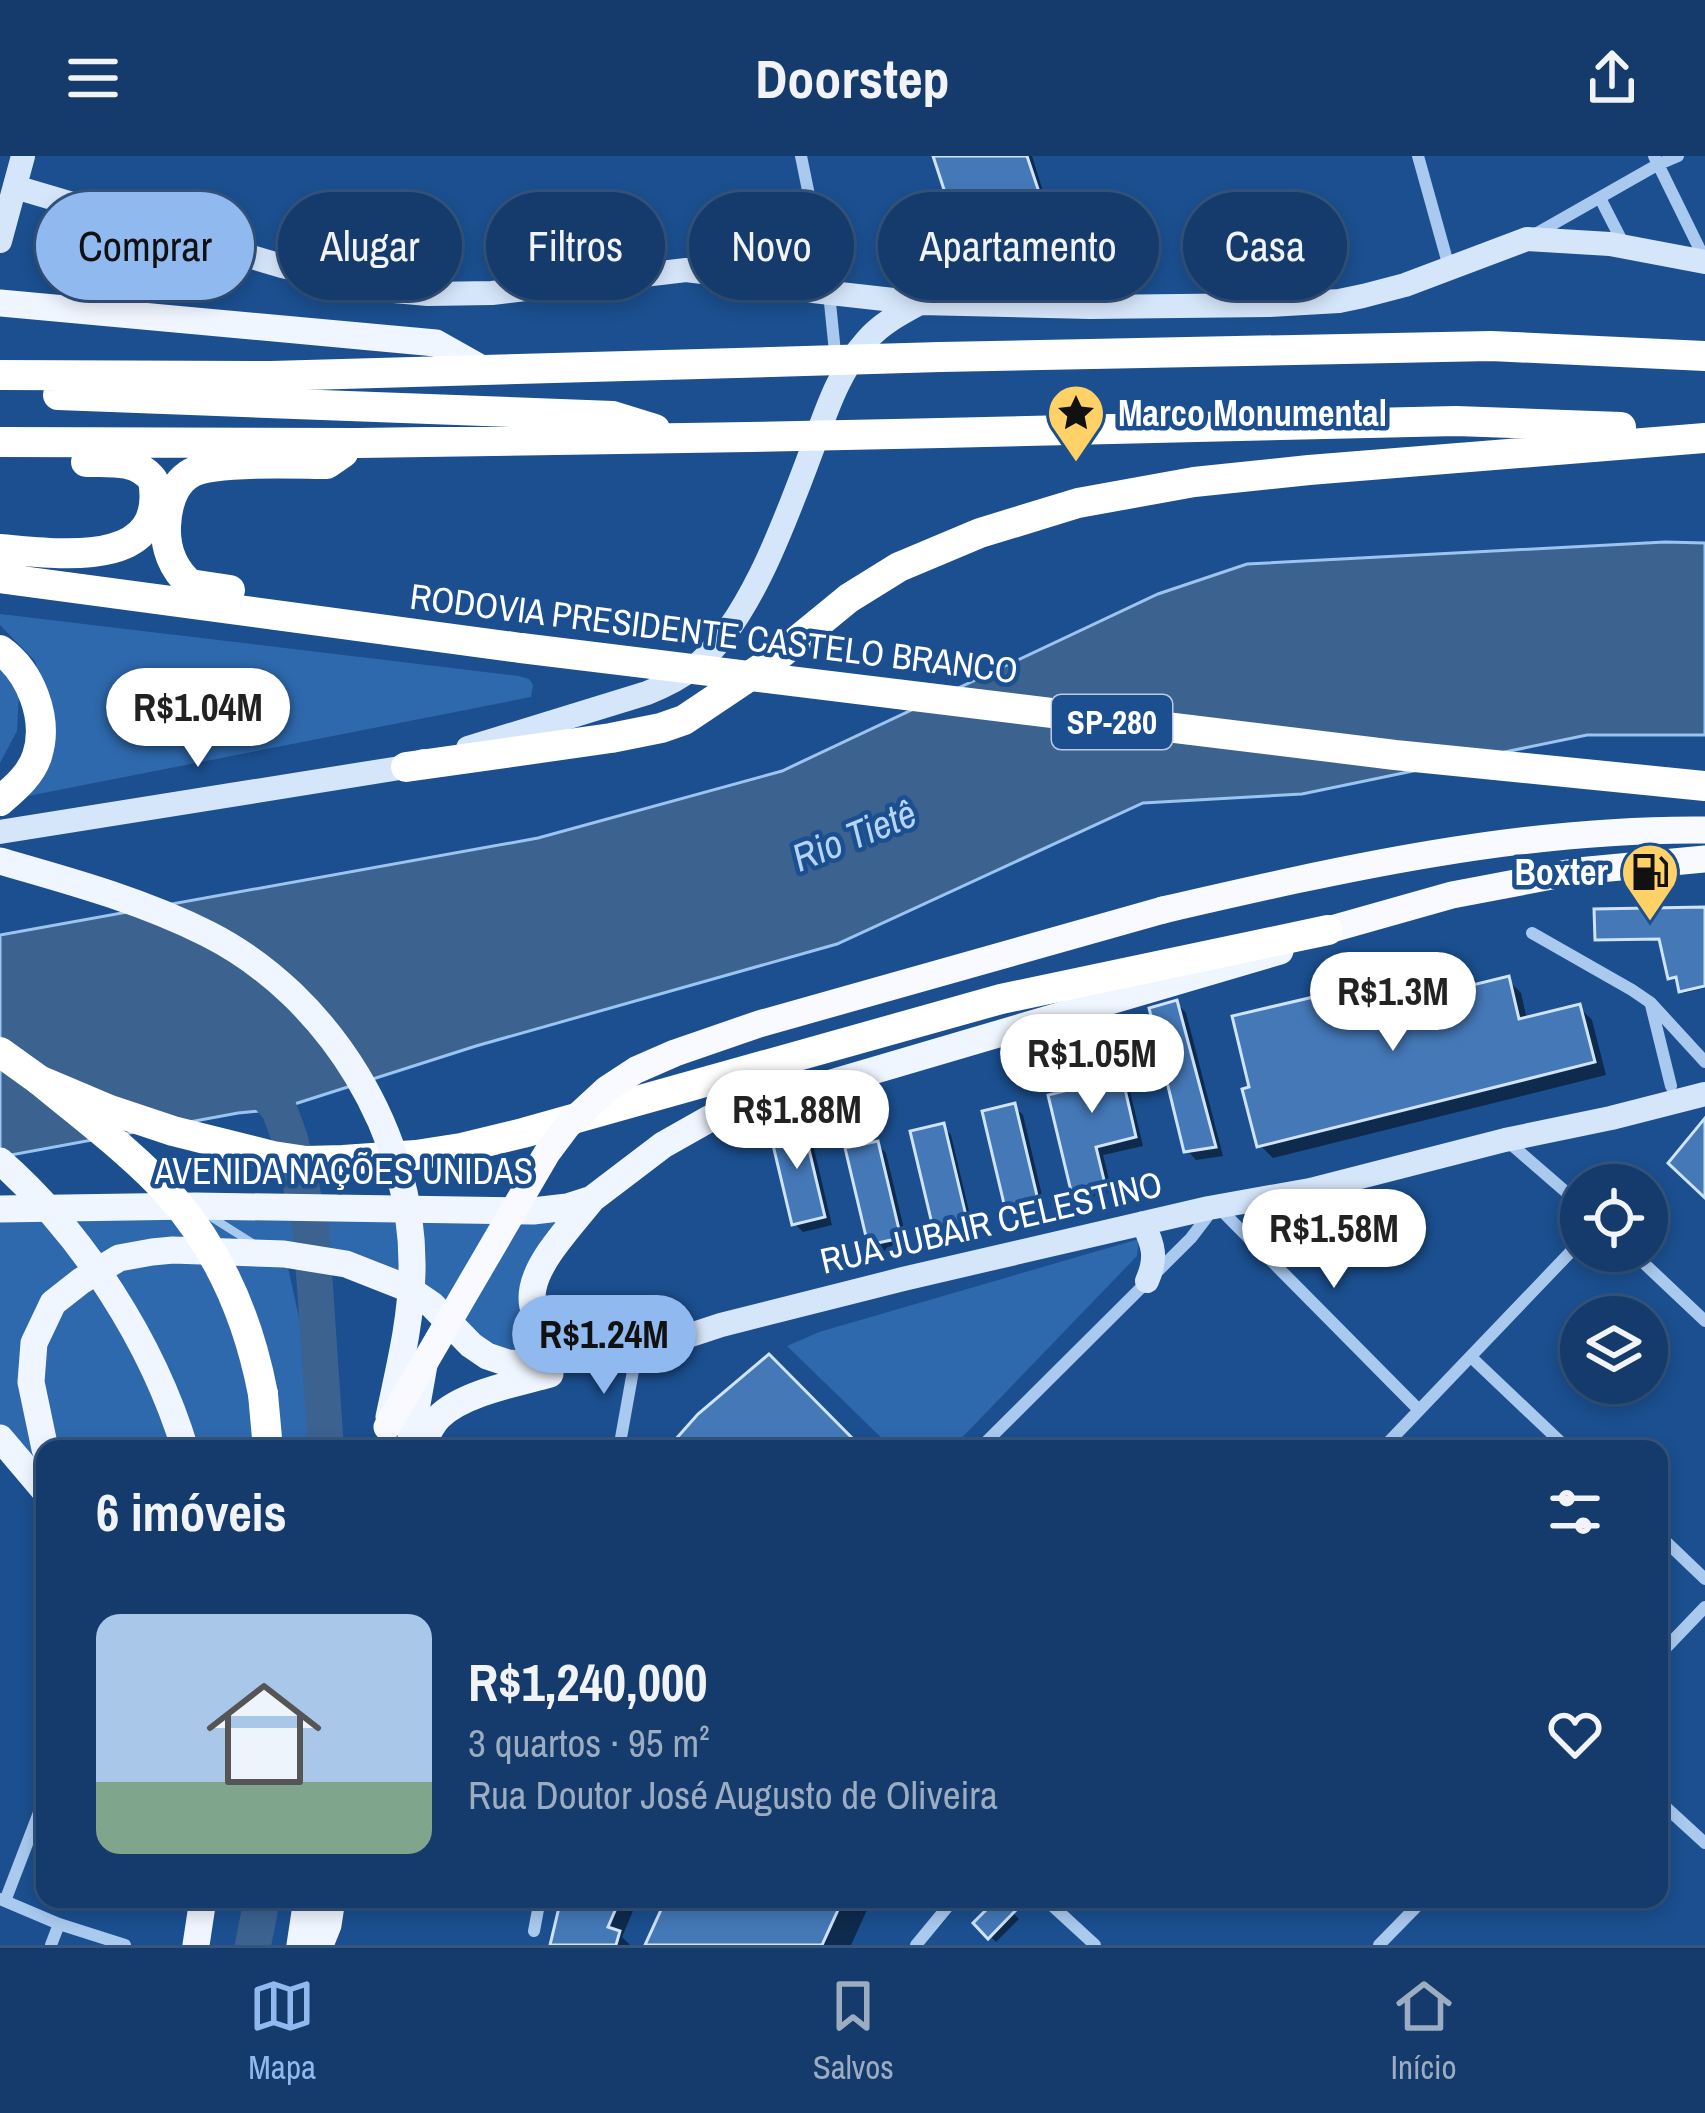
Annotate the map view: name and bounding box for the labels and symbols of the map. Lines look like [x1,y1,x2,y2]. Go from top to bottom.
place icon: Marco Monumental [1045,382,1107,464]
place label: Marco Monumental [1118,389,1387,437]
street label: RODOVIA PRESIDENTE CASTELO BRANCO [407,572,1021,694]
pin: R$1.04M [87,668,309,770]
road number: SP-280 [1052,695,1172,749]
water label: Rio Tietê [784,787,924,883]
fuel station icon: Boxter [1619,841,1681,923]
place label: Boxter [1515,848,1609,896]
pin: R$1.3M [1295,952,1491,1054]
pin: R$1.05M [981,1014,1203,1116]
pin: R$1.88M [686,1070,908,1172]
street label: AVENIDA NAÇÕES UNIDAS [154,1147,533,1195]
street label: RUA JUBAIR CELESTINO [815,1159,1167,1285]
pin: R$1.58M [1223,1189,1445,1291]
pin: R$1.24M [493,1295,715,1397]

